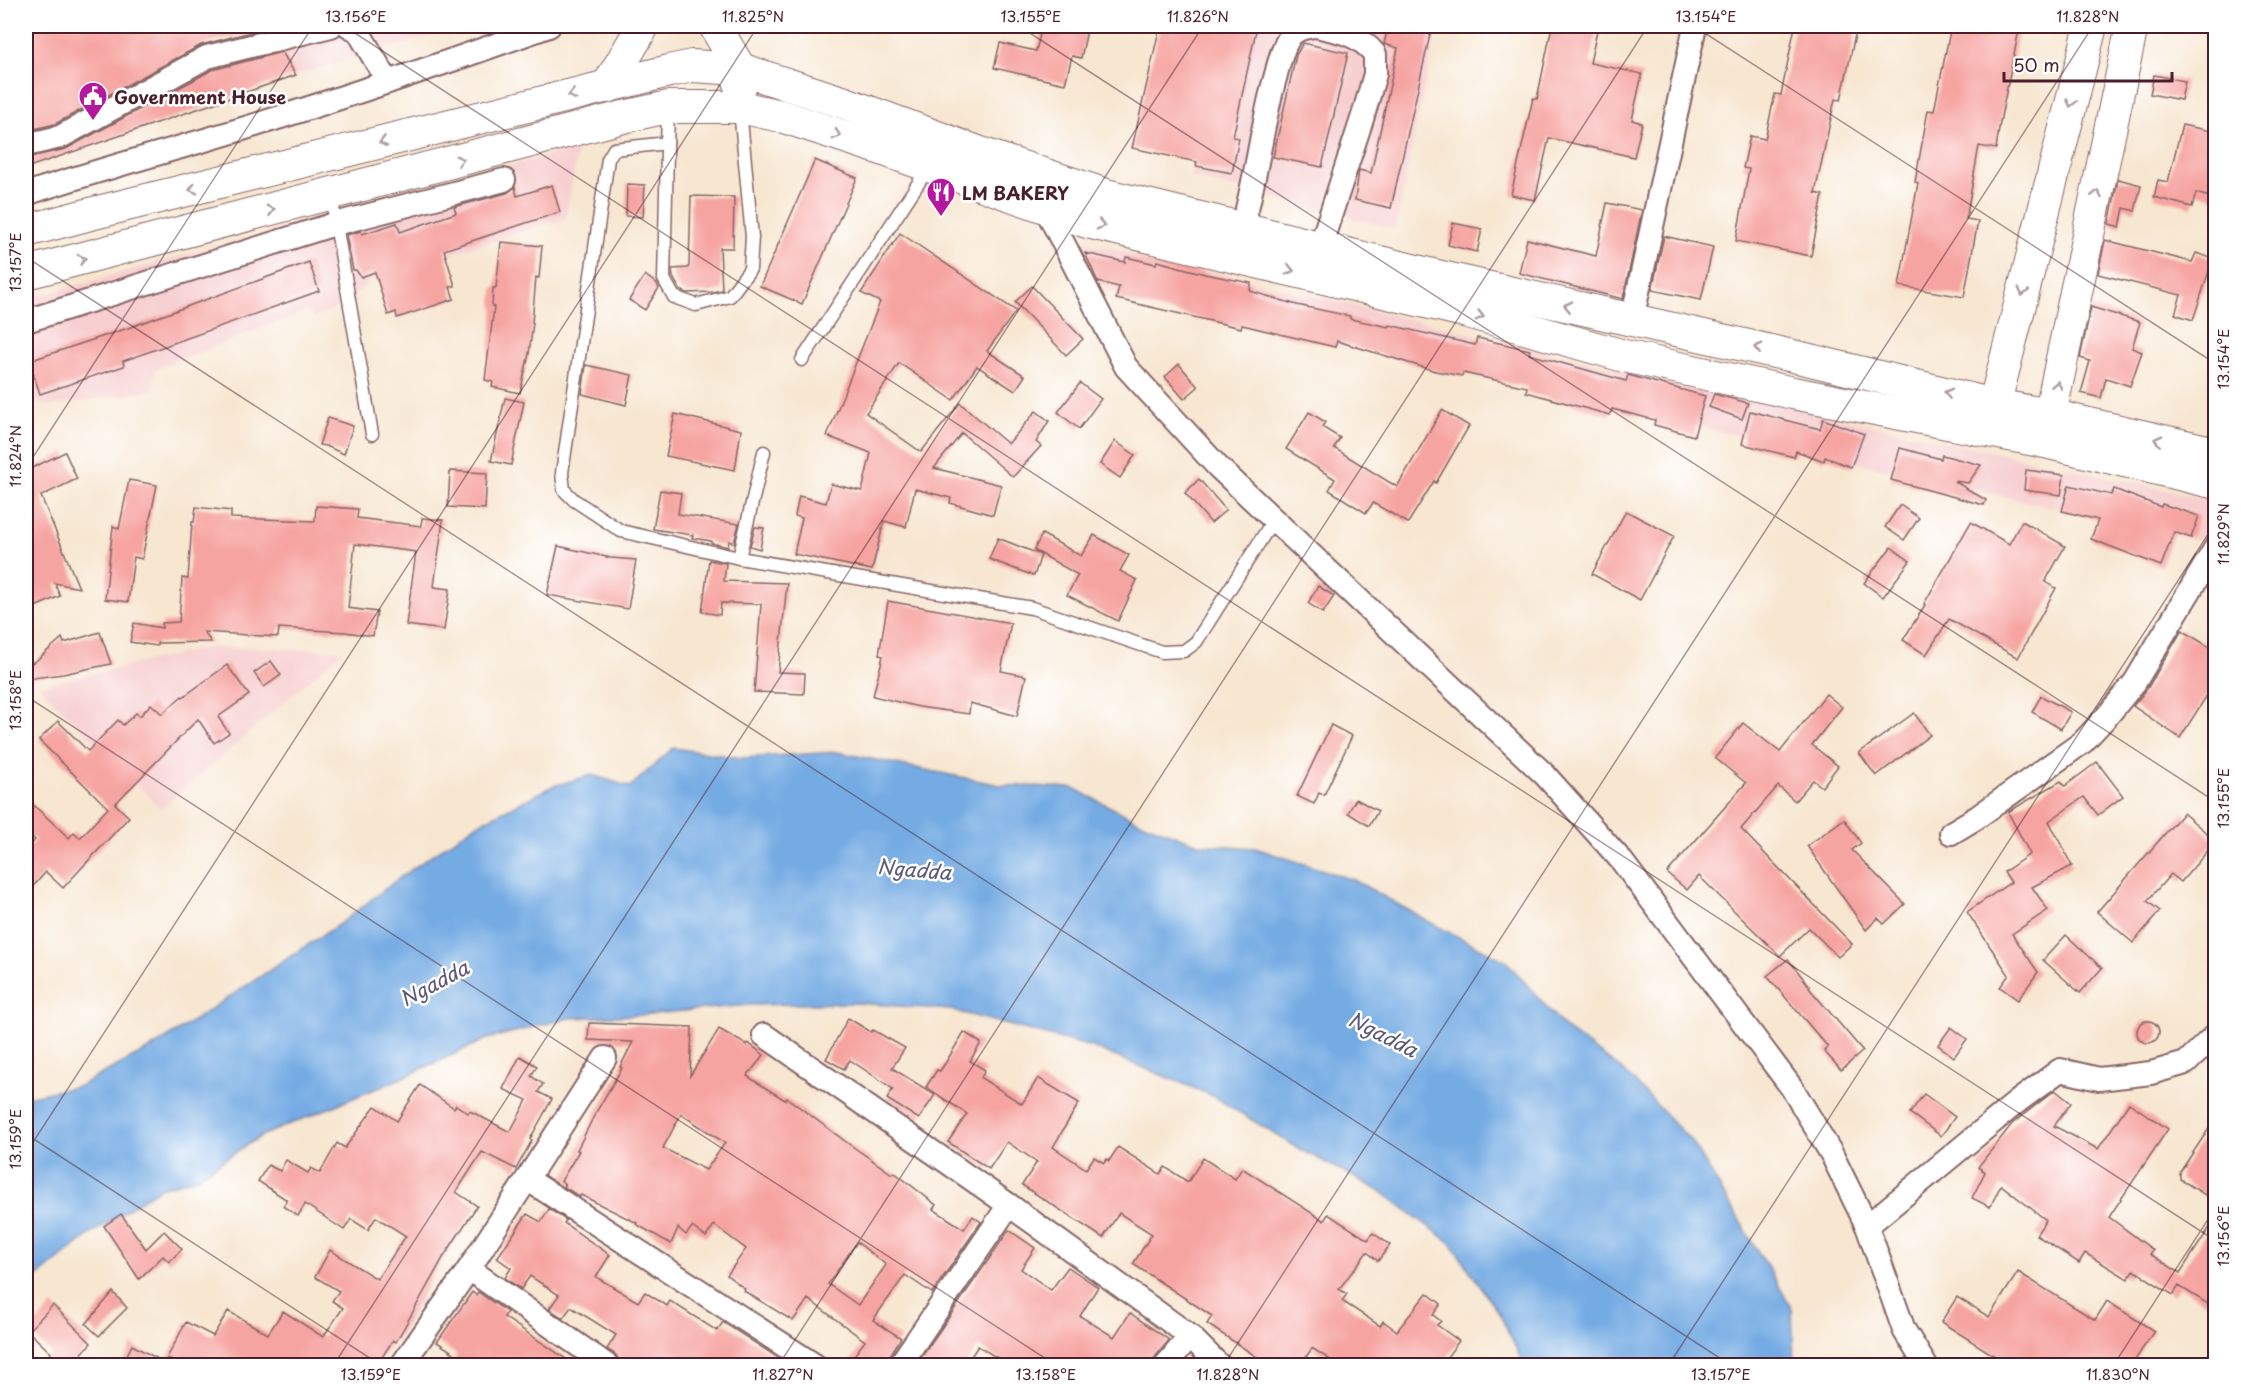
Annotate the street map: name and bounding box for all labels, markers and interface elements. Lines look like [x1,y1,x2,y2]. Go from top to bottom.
text: 13.156°E [325,4,387,27]
text: 11.825°N [722,4,784,27]
text: 13.155°E [1001,4,1061,27]
text: 11.826°N [1167,4,1229,27]
text: 13.154°E [1676,4,1736,27]
text: 11.828°N [2057,4,2119,27]
scale bar [2004,45,2172,83]
text: 50 m [2013,51,2060,78]
public building icon: Government House [77,80,109,122]
place label: Government House [114,83,286,110]
one-way arrow [567,88,577,101]
one-way arrow [2066,97,2079,107]
one-way arrow [831,127,842,140]
one-way arrow [378,135,388,148]
one-way arrow [454,155,464,168]
restaurant icon: LM BAKERY [925,176,957,218]
place label: LM BAKERY [962,179,1069,206]
one-way arrow [188,181,198,194]
one-way arrow [2090,189,2103,199]
one-way arrow [266,204,276,217]
one-way arrow [1095,217,1105,230]
text: 13.157°E [3,232,26,292]
one-way arrow [77,253,87,266]
one-way arrow [1285,263,1295,276]
one-way arrow [2018,286,2031,296]
one-way arrow [1563,300,1573,313]
one-way arrow [1474,309,1485,321]
text: 13.154°E [2211,329,2234,389]
one-way arrow [1753,342,1763,355]
one-way arrow [2050,380,2063,390]
one-way arrow [1943,388,1953,401]
text: 11.824°N [3,425,26,487]
one-way arrow [2154,434,2164,447]
text: 11.829°N [2211,503,2234,565]
text: 13.158°E [3,670,26,730]
text: 13.155°E [2211,768,2234,828]
water label: Ngadda [876,851,954,887]
water label: Ngadda [394,952,475,1014]
water label: Ngadda [1343,1004,1424,1065]
text: 13.159°E [3,1109,26,1169]
text: 13.156°E [2211,1205,2234,1267]
text: 13.159°E [341,1362,401,1385]
text: 11.827°N [752,1362,814,1385]
text: 13.158°E [1016,1362,1076,1385]
text: 11.828°N [1197,1362,1259,1385]
text: 13.157°E [1691,1362,1751,1385]
text: 11.830°N [2086,1362,2150,1385]

